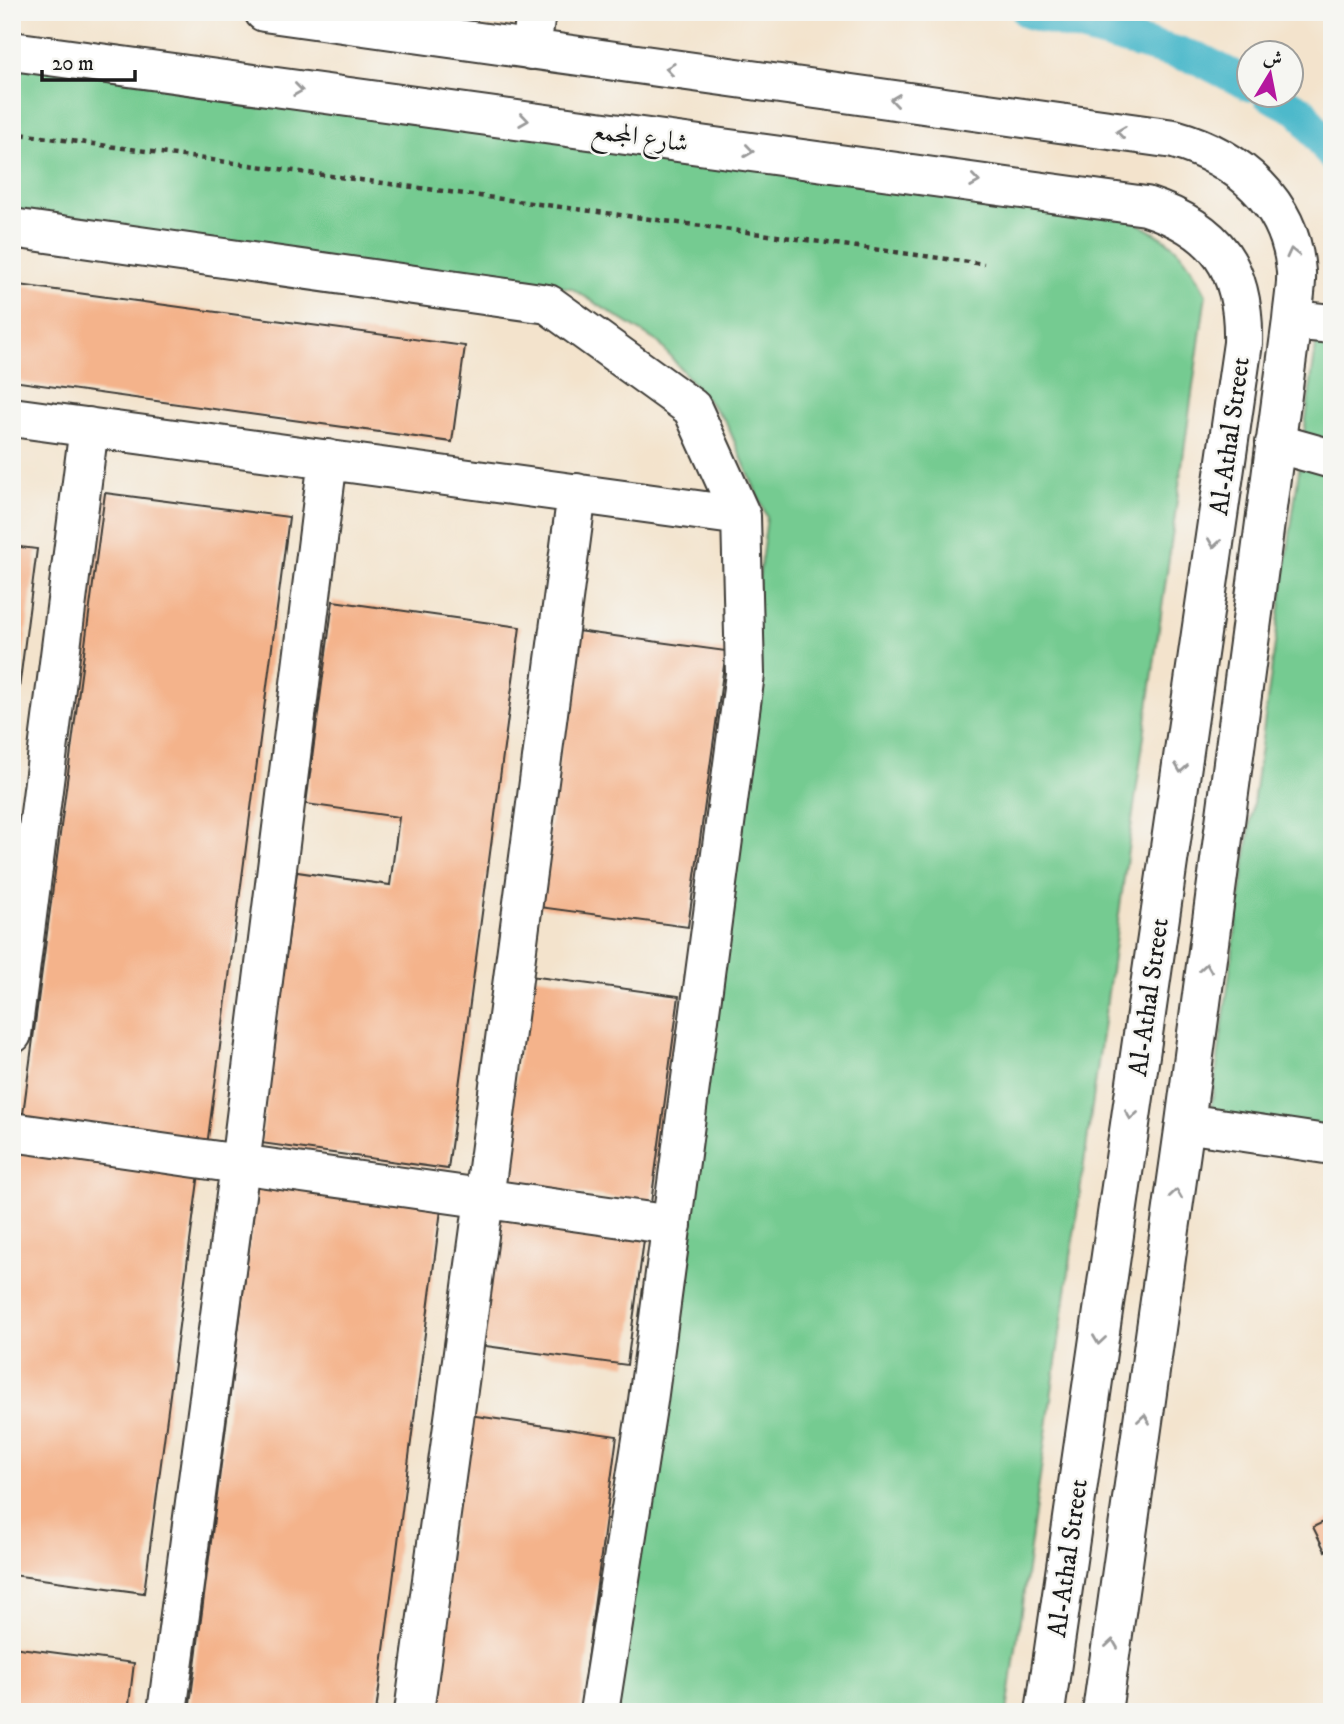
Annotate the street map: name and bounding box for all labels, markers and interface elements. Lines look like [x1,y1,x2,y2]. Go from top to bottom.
scale bar [42,38,135,82]
north arrow [1236,38,1306,108]
text: ش [1261,46,1284,72]
text: 20 m [52,51,94,77]
one-way arrow [664,62,676,77]
one-way arrow [293,82,304,97]
one-way arrow [890,93,901,108]
one-way arrow [518,113,530,128]
street label: شارع المجمع [588,114,690,167]
one-way arrow [1115,125,1127,140]
one-way arrow [743,143,755,158]
one-way arrow [969,174,981,189]
one-way arrow [1286,247,1301,259]
street label: Al-Athal Street [1203,355,1258,517]
one-way arrow [1207,537,1222,549]
one-way arrow [1174,763,1189,774]
street label: Al-Athal Street [1122,916,1177,1078]
one-way arrow [1198,962,1213,974]
one-way arrow [1124,1109,1139,1121]
one-way arrow [1168,1188,1183,1200]
one-way arrow [1091,1334,1106,1346]
one-way arrow [1137,1413,1152,1425]
street label: Al-Athal Street [1041,1477,1096,1639]
one-way arrow [1104,1638,1119,1650]

